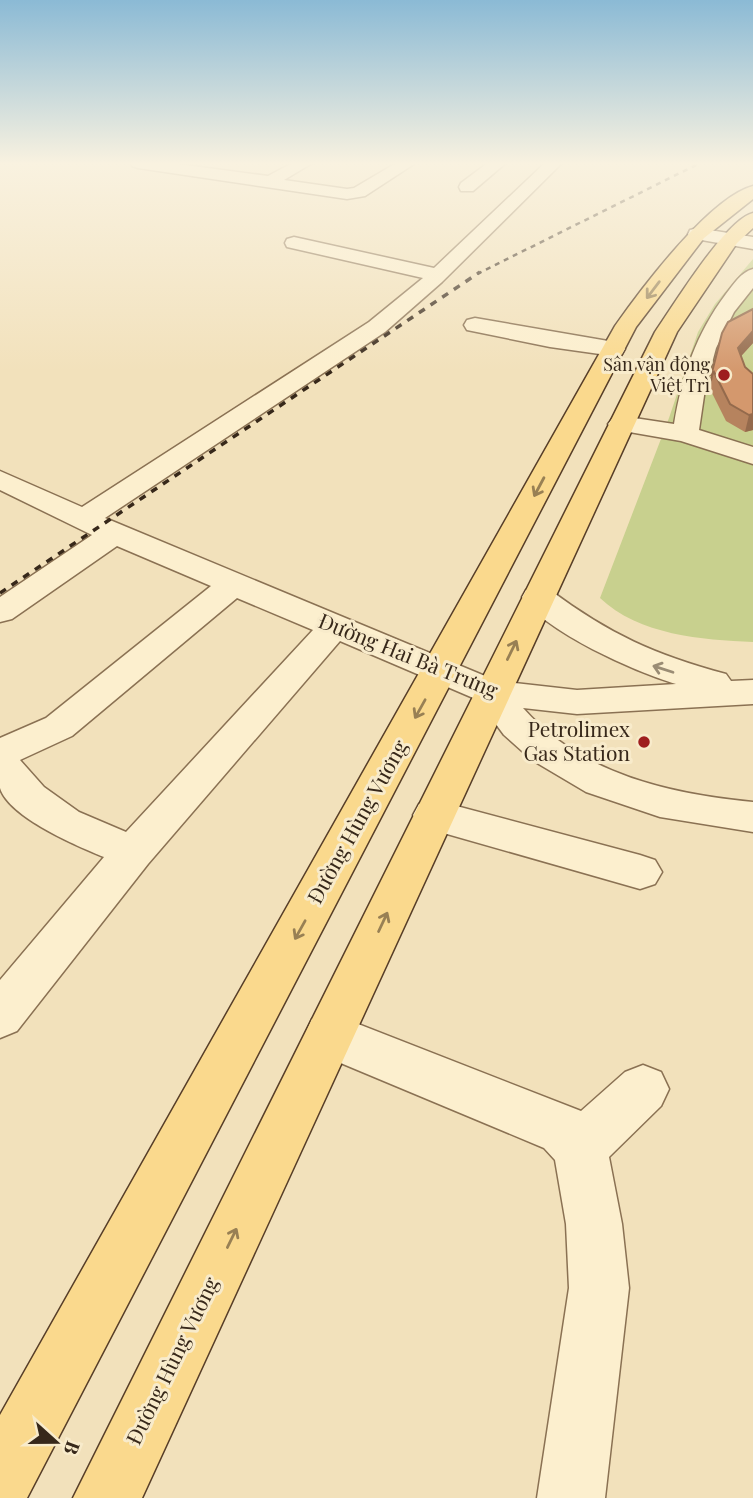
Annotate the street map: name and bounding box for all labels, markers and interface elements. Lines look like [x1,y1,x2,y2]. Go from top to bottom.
one-way arrow [646,281,661,299]
place label: Sân vận động Việt Trì [603,352,710,397]
marker: Sân vận động Việt Trì [716,367,732,383]
one-way arrow [532,476,546,496]
street label: Đường Hai Bà Trưng [315,605,503,703]
one-way arrow [506,640,519,661]
one-way arrow [652,662,674,674]
one-way arrow [413,698,427,718]
place label: Petrolimex Gas Station [523,714,630,766]
street label: Đường Hùng Vương [300,734,413,908]
marker: Petrolimex Gas Station [636,734,652,750]
one-way arrow [377,912,390,933]
one-way arrow [293,919,306,940]
one-way arrow [226,1228,239,1249]
street label: Đường Hùng Vương [118,1272,224,1449]
north arrow [21,1407,91,1477]
text: B [58,1438,87,1459]

